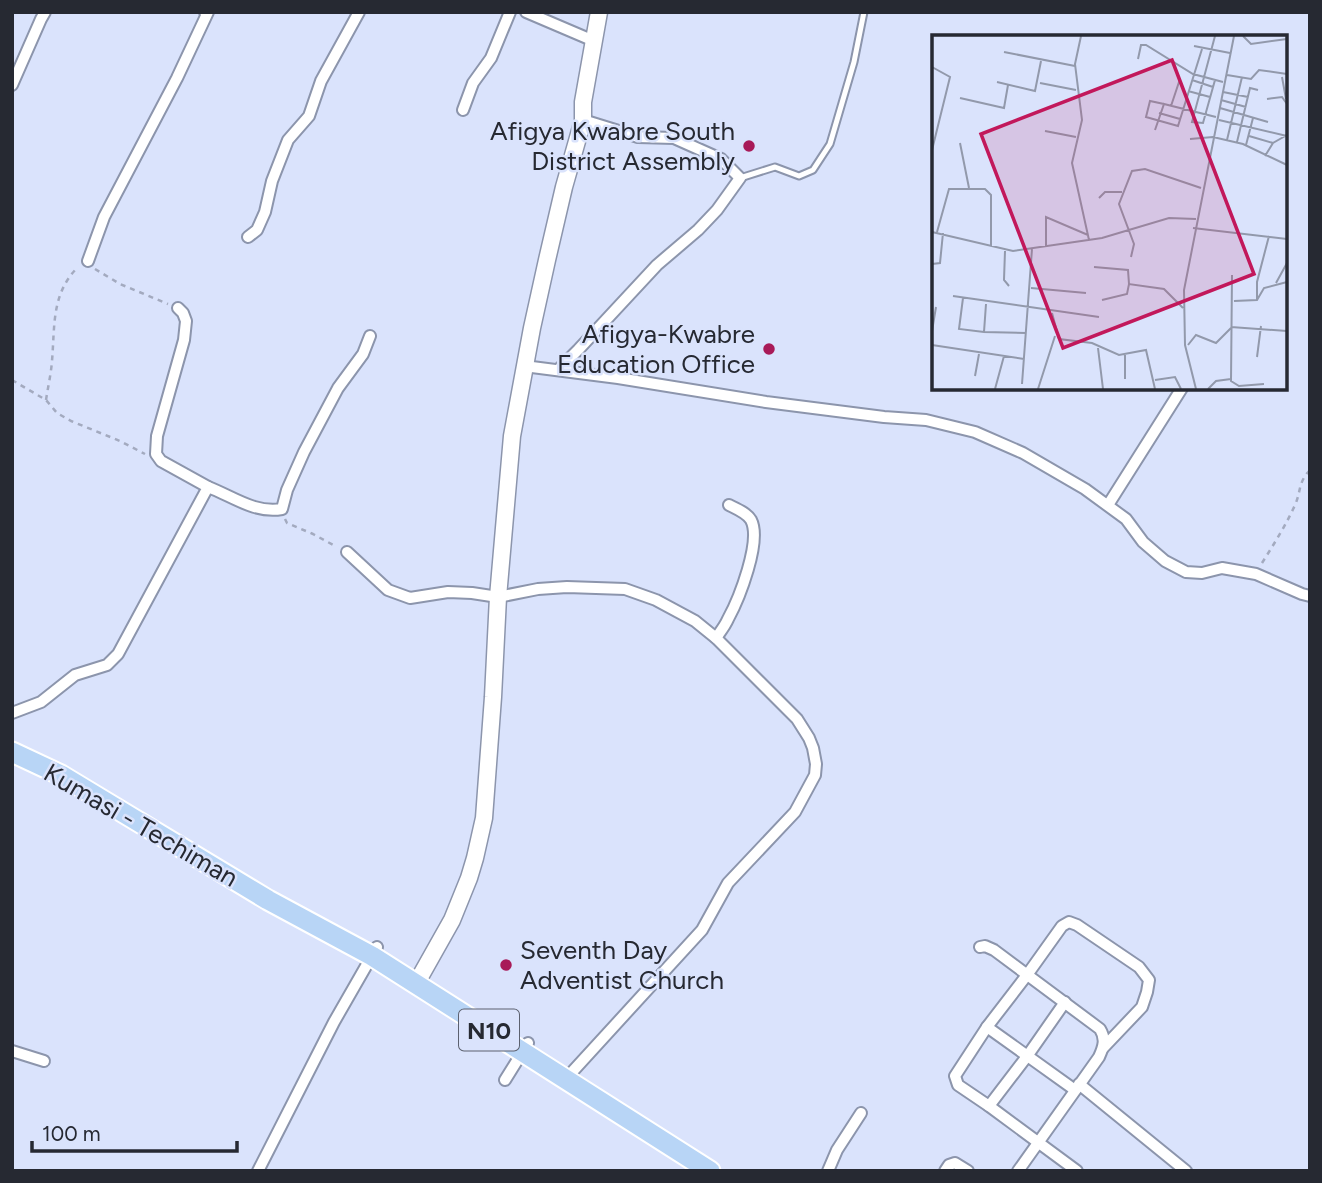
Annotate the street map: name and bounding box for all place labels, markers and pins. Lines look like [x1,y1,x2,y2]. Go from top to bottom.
place label: Afigya Kwabre South District Assembly [490,115,735,177]
marker: Afigya Kwabre South District Assembly [741,138,757,154]
place label: Afigya-Kwabre Education Office [557,318,755,380]
marker: Afigya-Kwabre Education Office [761,341,777,357]
place label: Seventh Day Adventist Church [520,934,724,996]
marker: Seventh Day Adventist Church [498,957,514,973]

